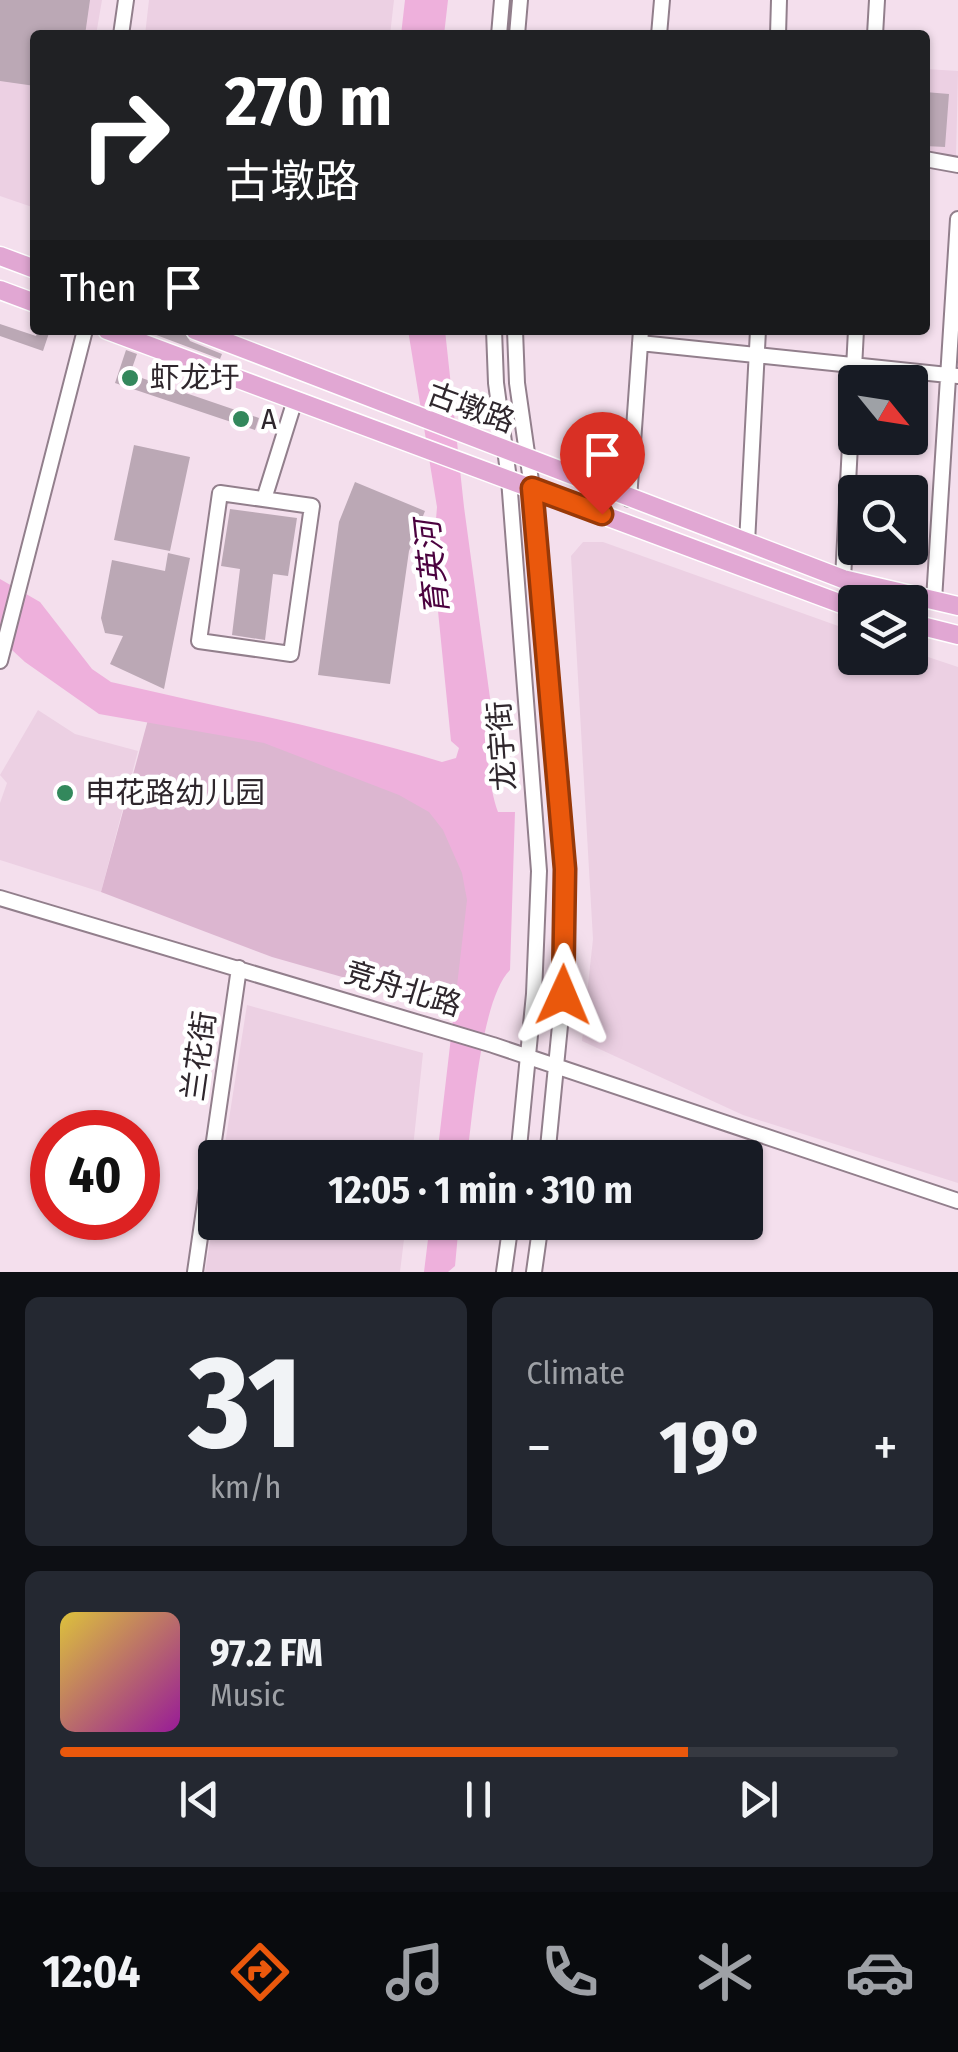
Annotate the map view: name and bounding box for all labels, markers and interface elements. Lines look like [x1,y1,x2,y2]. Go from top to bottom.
text: 270 m [225,60,392,144]
icon: right [60,70,190,200]
text: 古墩路 [225,155,360,209]
icon: arrive [156,260,211,315]
text: Then [60,265,136,311]
place label: 虾龙圩 [150,360,240,396]
north arrow [838,365,928,455]
map controls [838,365,928,675]
marker: 虾龙圩 [119,367,141,389]
street label: 古墩路 [423,376,519,440]
place label: A [261,401,277,437]
marker: A [230,408,252,430]
pin [560,412,645,515]
icon: arrive [575,427,630,482]
button: search [838,475,928,565]
water label: 育英河 [407,512,456,618]
button: layers [838,585,928,675]
street label: 龙宇街 [481,700,523,792]
place label: 申花路幼儿园 [85,775,265,811]
marker: 申花路幼儿园 [54,782,76,804]
position arrow [511,943,615,1047]
street label: 竞舟北路 [340,954,466,1024]
street label: 兰花街 [175,1009,223,1103]
speed limit sign: 40 [30,1110,160,1240]
text: 12:05 · 1 min · 310 m [328,1167,633,1213]
text: 31 [189,1325,303,1481]
text: Climate [527,1354,625,1392]
text: 19° [659,1403,765,1493]
text: − [527,1415,551,1481]
text: + [873,1415,898,1481]
text: km/h [210,1468,281,1506]
text: 97.2 FM [210,1630,323,1676]
text: Music [210,1676,285,1714]
icon: previous [172,1772,227,1827]
icon: pause [451,1772,506,1827]
icon: next [731,1772,786,1827]
icon: directions [225,1937,295,2007]
icon: music [380,1937,450,2007]
icon: phone [535,1937,605,2007]
icon: climate [690,1937,760,2007]
icon: car [845,1937,915,2007]
text: 12:04 [43,1945,140,1999]

